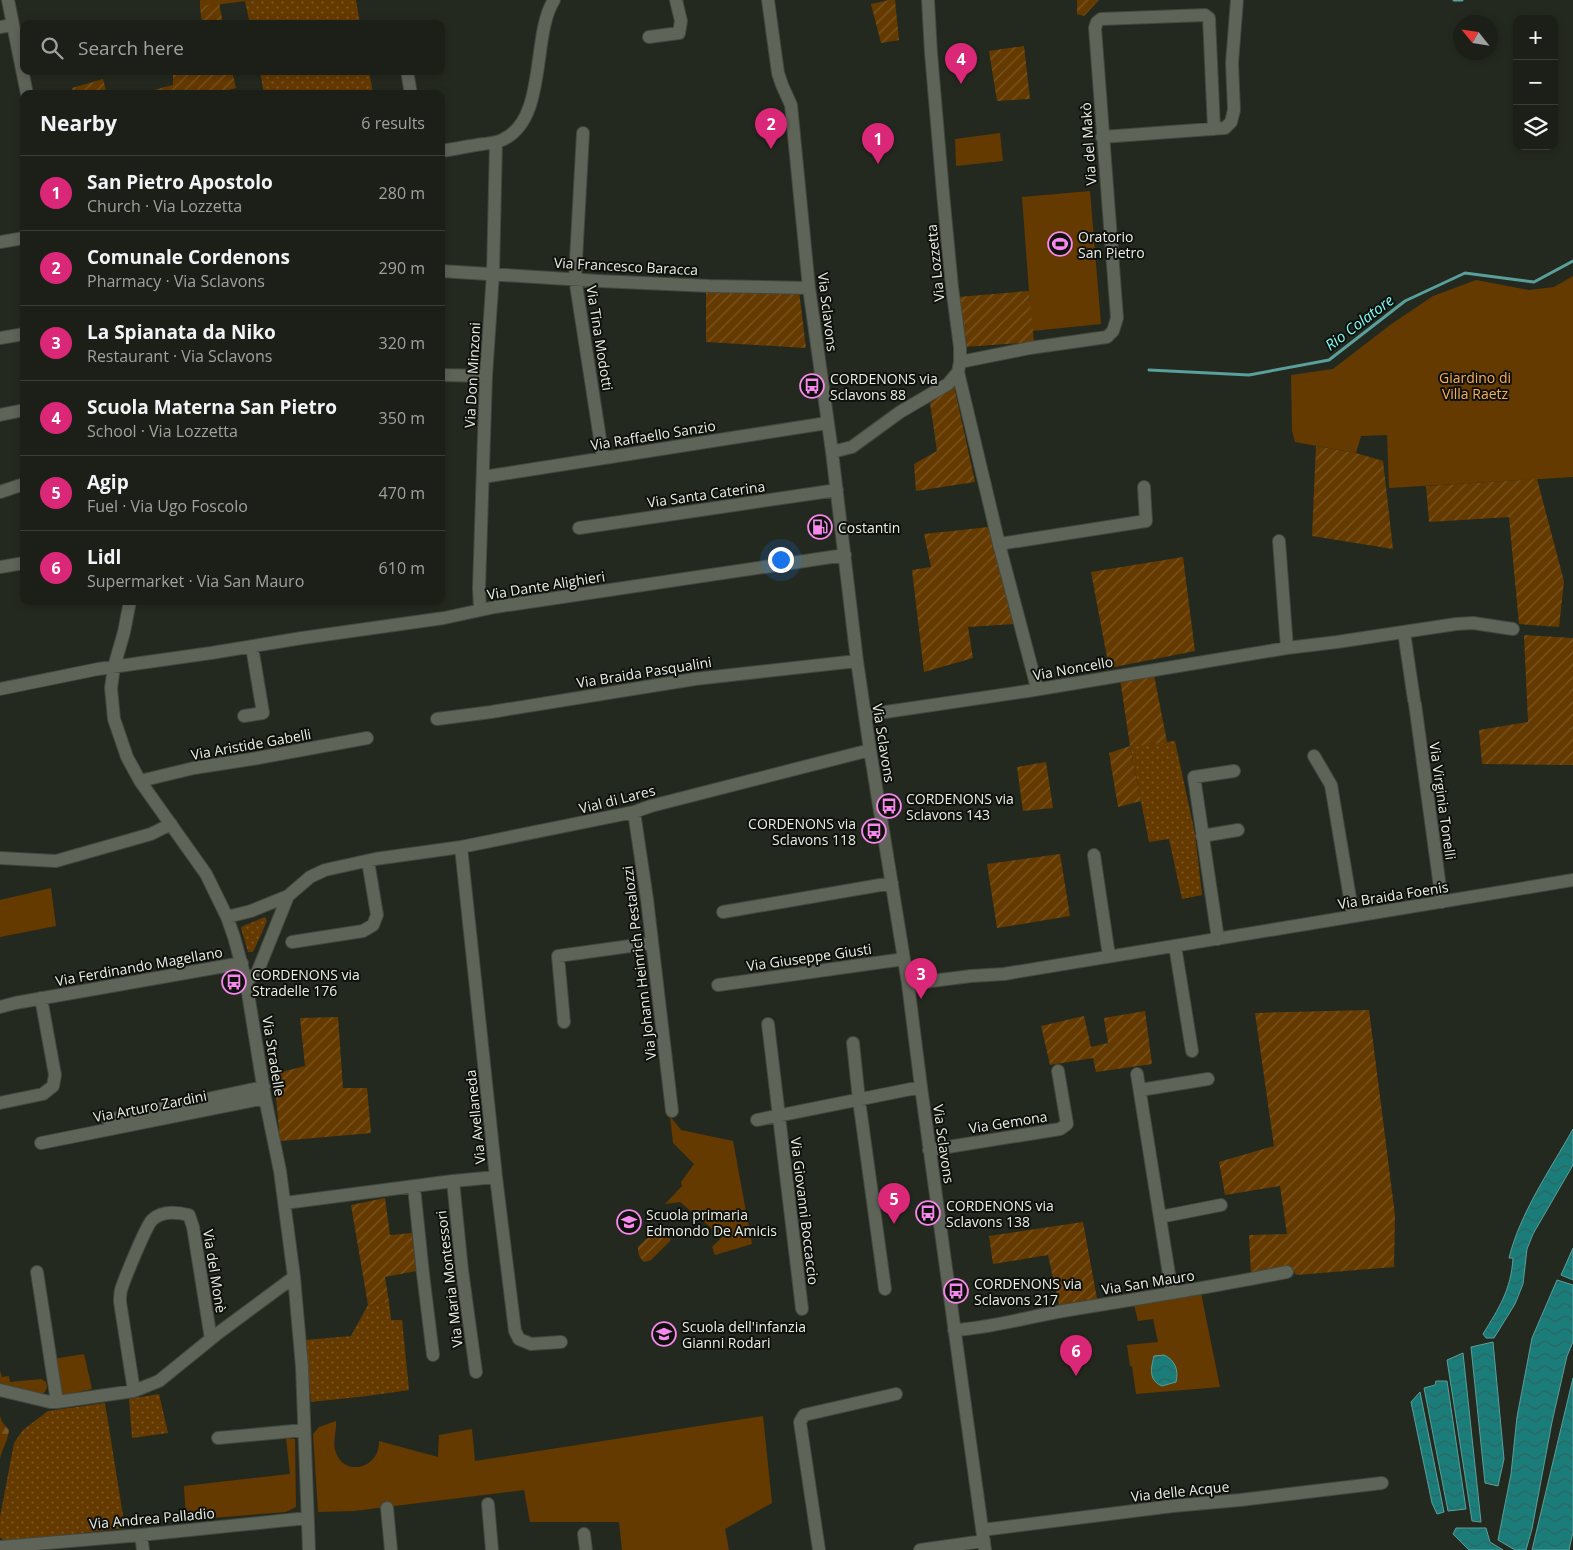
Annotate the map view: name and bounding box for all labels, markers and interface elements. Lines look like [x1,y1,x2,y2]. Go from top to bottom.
north arrow [1453,15,1498,60]
map controls [1513,15,1558,150]
button: + [1513,15,1558,60]
search box [20,20,445,75]
icon: search [38,34,66,62]
text: Search here [78,35,184,61]
pin: 4 [945,43,977,84]
button: − [1513,60,1558,105]
street label: Via del Makò [1076,102,1100,186]
button: layers [1513,105,1558,150]
pin: 2 [755,108,787,149]
text: Nearby [40,109,117,137]
text: 6 results [361,112,425,134]
pin: 1 [862,123,894,164]
text: San Pietro Apostolo [87,169,273,195]
text: 1 [51,182,61,204]
text: 280 m [379,182,425,204]
text: Church · Via Lozzetta [87,195,242,217]
street label: Via Lozzetta [921,223,949,303]
place label: Oratorio San Pietro [1078,227,1145,262]
sports icon: Oratorio San Pietro [1047,231,1073,257]
text: Comunale Cordenons [87,244,290,270]
street label: Via Francesco Baracca [554,253,698,279]
text: 2 [51,257,61,279]
text: 290 m [379,257,425,279]
text: Pharmacy · Via Sclavons [87,270,265,292]
street label: Via Sclavons [814,271,842,353]
street label: Via Tina Modotti [582,284,618,392]
water label: Rio Colatore [1321,289,1398,354]
text: La Spianata da Niko [87,319,276,345]
street label: Via Don Minzoni [460,322,484,428]
text: 3 [51,332,61,354]
text: 320 m [379,332,425,354]
text: Restaurant · Via Sclavons [87,345,272,367]
park label: Giardino di Villa Raetz [1439,368,1511,403]
place label: CORDENONS via Sclavons 88 [830,369,938,404]
bus stop icon: CORDENONS via Sclavons 88 [799,373,825,399]
text: Scuola Materna San Pietro [87,394,337,420]
text: 4 [51,407,61,429]
text: 350 m [379,407,425,429]
street label: Via Raffaello Sanzio [589,416,717,454]
text: School · Via Lozzetta [87,420,238,442]
text: Agip [87,469,129,495]
street label: Via Santa Caterina [646,476,766,512]
text: 5 [51,482,61,504]
text: 470 m [379,482,425,504]
text: Fuel · Via Ugo Foscolo [87,495,248,517]
fuel station icon: Costantin [807,514,833,540]
place label: Costantin [838,518,900,537]
text: Lidl [87,544,121,570]
your location [768,547,794,573]
text: 6 [51,557,61,579]
text: 610 m [379,557,425,579]
street label: Via Dante Alighieri [486,566,606,604]
text: Supermarket · Via San Mauro [87,570,304,592]
street label: Via Braida Pasqualini [575,652,713,692]
street label: Via Noncello [1032,652,1114,684]
street label: Via Sclavons [868,702,900,784]
street label: Via Aristide Gabelli [189,724,313,764]
street label: Via Virginia Tonelli [1425,741,1461,861]
street label: Vial di Lares [577,780,657,818]
place label: CORDENONS via Sclavons 143 [906,789,1014,824]
bus stop icon: CORDENONS via Sclavons 143 [876,793,902,819]
place label: CORDENONS via Sclavons 118 [748,814,856,849]
bus stop icon: CORDENONS via Sclavons 118 [861,818,887,844]
street label: Via Johann Heinrich Pestalozzi [618,865,660,1061]
street label: Via Braida Foenis [1336,877,1450,913]
street label: Via Giuseppe Giusti [745,939,873,975]
street label: Via Ferdinando Magellano [54,942,224,990]
pin: 3 [905,958,937,999]
place label: CORDENONS via Stradelle 176 [252,965,360,1000]
bus stop icon: CORDENONS via Stradelle 176 [221,969,247,995]
street label: Via Stradelle [258,1015,290,1098]
street label: Via Avellaneda [461,1069,489,1165]
street label: Via Arturo Zardini [92,1086,208,1126]
street label: Via Sclavons [929,1103,959,1185]
street label: Via Gemona [967,1106,1049,1138]
street label: Via Giovanni Boccaccio [787,1136,823,1286]
pin: 5 [878,1183,910,1224]
place label: CORDENONS via Sclavons 138 [946,1196,1054,1231]
bus stop icon: CORDENONS via Sclavons 138 [915,1200,941,1226]
place label: Scuola primaria Edmondo De Amicis [646,1205,777,1240]
street label: Via Maria Montessori [431,1209,467,1349]
school or university icon: Scuola primaria Edmondo De Amicis [616,1209,642,1235]
street label: Via del Monè [199,1228,231,1314]
street label: Via San Mauro [1100,1265,1196,1299]
place label: CORDENONS via Sclavons 217 [974,1274,1082,1309]
bus stop icon: CORDENONS via Sclavons 217 [943,1278,969,1304]
place label: Scuola dell'infanzia Gianni Rodari [682,1317,806,1352]
school or university icon: Scuola dell'infanzia Gianni Rodari [651,1321,677,1347]
pin: 6 [1060,1335,1092,1376]
street label: Via delle Acque [1130,1476,1230,1506]
street label: Via Andrea Palladio [88,1503,216,1533]

